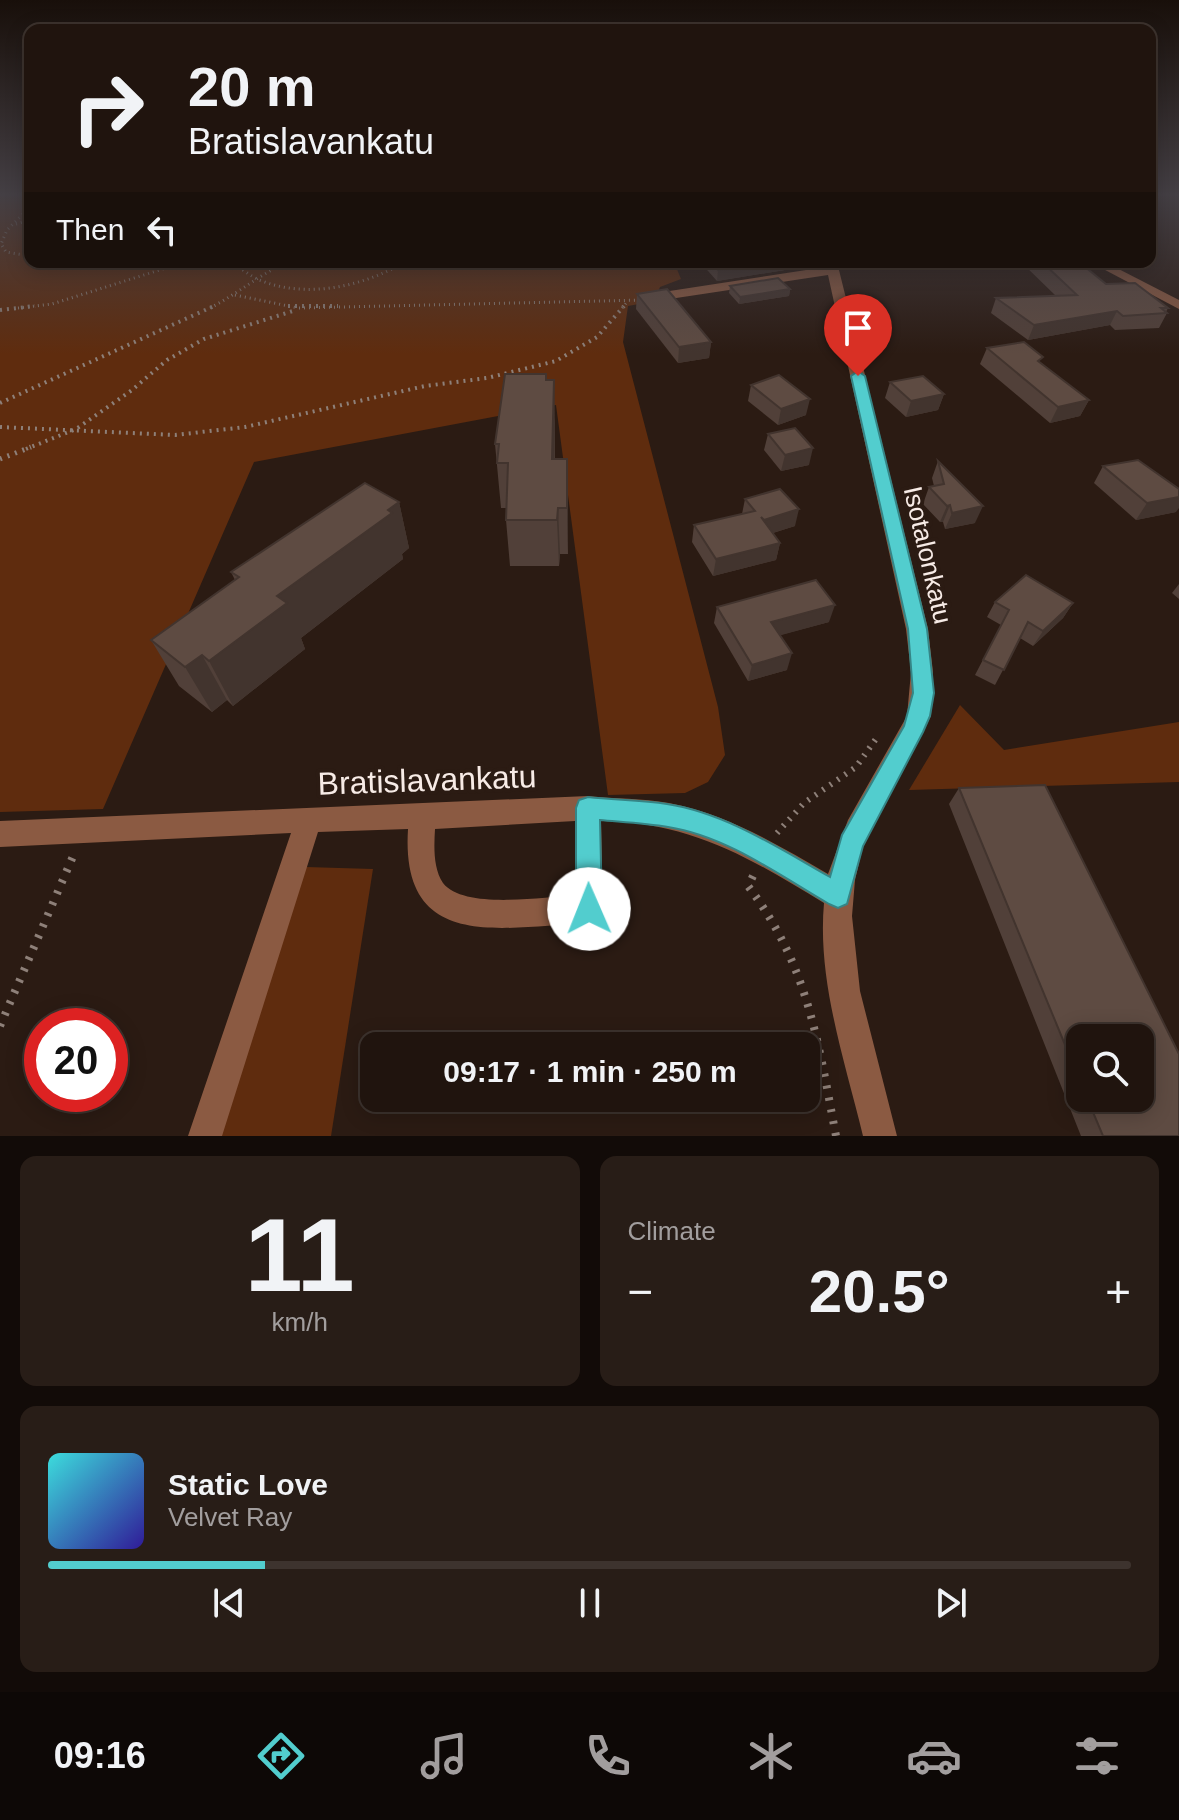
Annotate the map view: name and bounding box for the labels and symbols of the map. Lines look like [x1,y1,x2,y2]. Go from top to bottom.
pin [824,294,892,376]
street label: Isotalonkatu [898,483,958,627]
street label: Bratislavankatu [317,758,537,802]
position arrow [547,867,631,951]
speed limit sign: 20 [24,1008,128,1112]

